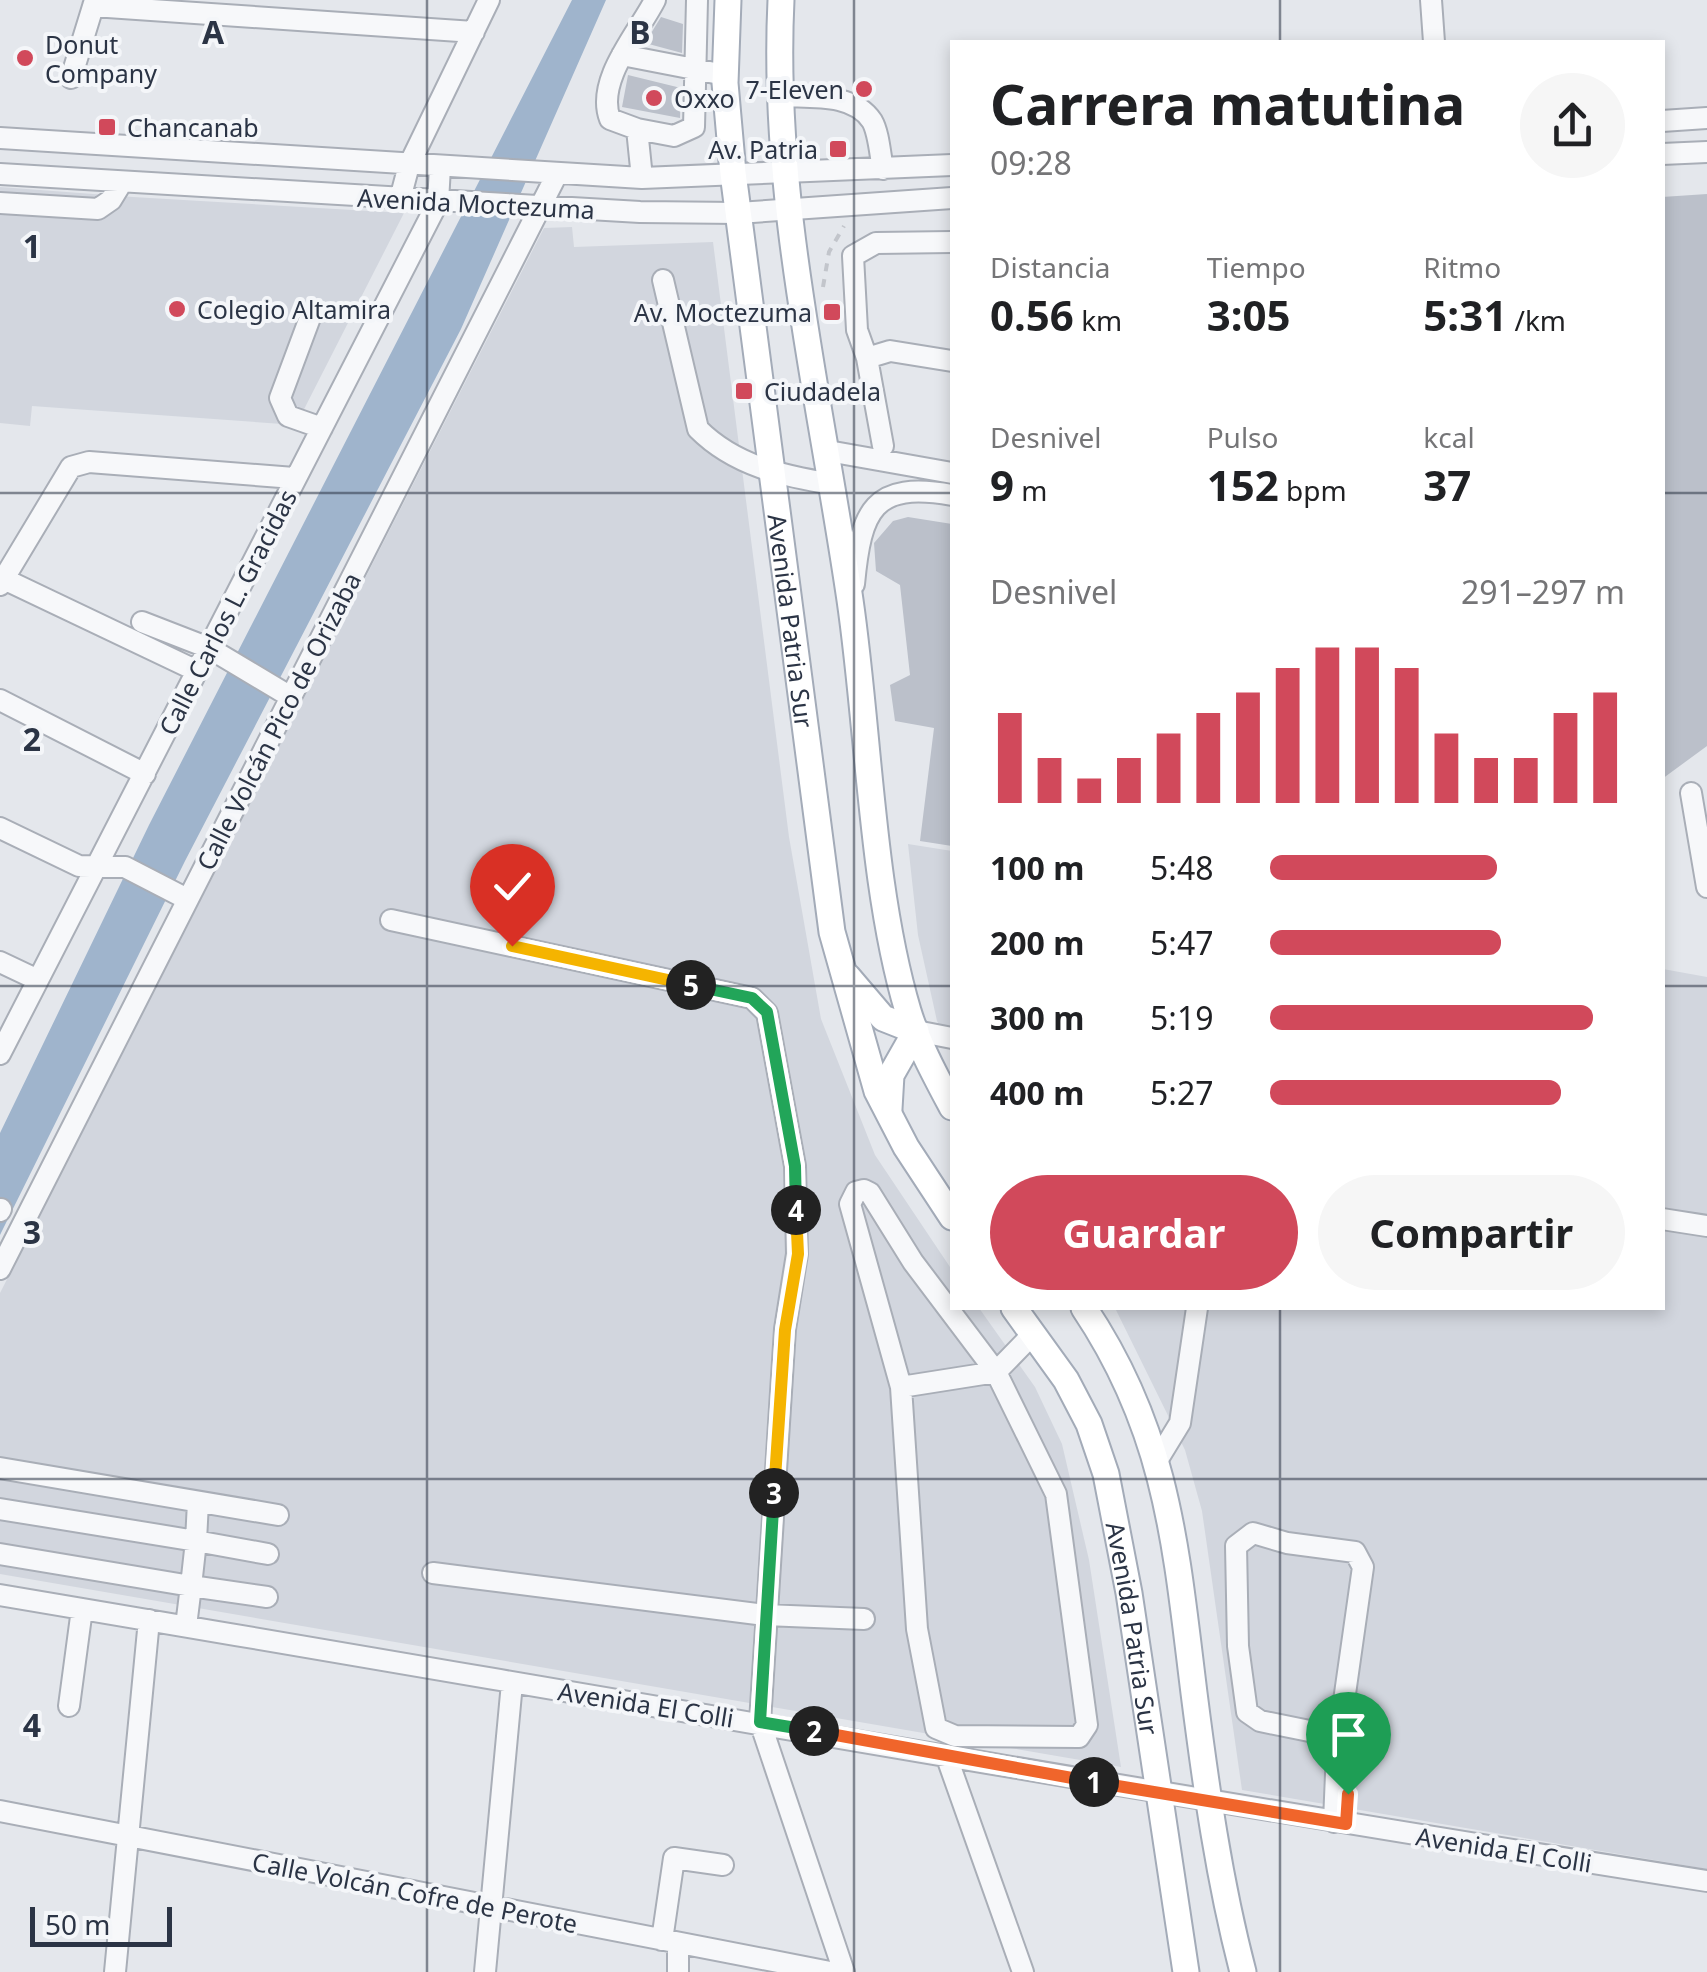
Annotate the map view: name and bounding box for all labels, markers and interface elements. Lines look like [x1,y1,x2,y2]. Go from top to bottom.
text: A [202,10,225,53]
text: B [629,10,651,53]
place label: Donut Company [45,27,157,90]
marker: Donut Company [14,47,36,69]
text: Carrera matutina [990,66,1465,141]
place label: 7-Eleven [745,72,844,106]
button: share [1520,73,1625,178]
marker: 7-Eleven [853,78,875,100]
place label: Oxxo [674,81,735,115]
marker: Oxxo [643,87,665,109]
place label: Chancanab [127,110,259,144]
marker: Chancanab [96,116,118,138]
place label: Av. Patria [708,132,818,166]
marker: Av. Patria [827,138,849,160]
text: 09:28 [990,141,1072,184]
street label: Avenida Moctezuma [356,180,596,226]
text: 1 [23,224,41,267]
text: Distancia [990,248,1111,286]
text: Tiempo [1207,248,1306,286]
text: Ritmo [1423,248,1501,286]
text: 0.56 [990,286,1074,343]
text: 3:05 [1207,286,1291,343]
text: 5:31 [1423,286,1507,343]
place label: Colegio Altamira [197,292,391,326]
place label: Av. Moctezuma [634,295,812,329]
marker: Colegio Altamira [166,298,188,320]
marker: Av. Moctezuma [821,301,843,323]
text: km [1074,301,1122,339]
text: /km [1507,301,1566,339]
place label: Ciudadela [764,374,881,408]
marker: Ciudadela [733,380,755,402]
text: Desnivel [990,418,1101,456]
text: Pulso [1207,418,1278,456]
text: kcal [1423,418,1475,456]
text: 9 [990,456,1014,513]
text: 152 [1207,456,1279,513]
text: 37 [1423,456,1471,513]
text: m [1014,471,1048,509]
text: bpm [1279,471,1347,509]
street label: Calle Carlos L. Gracidas [150,483,304,741]
street label: Avenida Patria Sur [761,512,822,730]
street label: Calle Volcán Pico de Orizaba [188,566,368,876]
text: Desnivel [990,570,1117,613]
text: 291–297 m [1461,570,1625,613]
text: 2 [23,717,41,760]
pin [470,844,555,947]
text: 100 m [990,846,1084,889]
text: 5:48 [1150,846,1214,889]
icon: check [485,859,540,914]
text: 200 m [990,921,1084,964]
text: 5:47 [1150,921,1214,964]
pin: 5 [666,960,716,1010]
text: 5 [683,966,699,1004]
text: 300 m [990,996,1084,1039]
text: 5:19 [1150,996,1214,1039]
text: 400 m [990,1071,1084,1114]
text: 5:27 [1150,1071,1214,1114]
button: Guardar [990,1175,1298,1290]
button: Compartir [1318,1175,1625,1290]
pin: 4 [771,1185,821,1235]
text: 4 [788,1191,804,1229]
text: 3 [23,1210,41,1253]
pin: 3 [749,1468,799,1518]
text: 3 [766,1474,782,1512]
street label: Avenida Patria Sur [1099,1519,1167,1737]
street label: Avenida El Colli [556,1673,736,1735]
pin [1306,1692,1391,1795]
text: 4 [23,1703,41,1746]
pin: 2 [789,1706,839,1756]
icon: arrive [1321,1707,1376,1762]
text: 2 [806,1712,822,1750]
pin: 1 [1069,1757,1119,1807]
text: 1 [1086,1763,1102,1801]
street label: Avenida El Colli [1414,1818,1594,1880]
street label: Calle Volcán Cofre de Perote [249,1844,581,1940]
scale bar [30,1902,172,1946]
text: 50 m [45,1905,111,1943]

